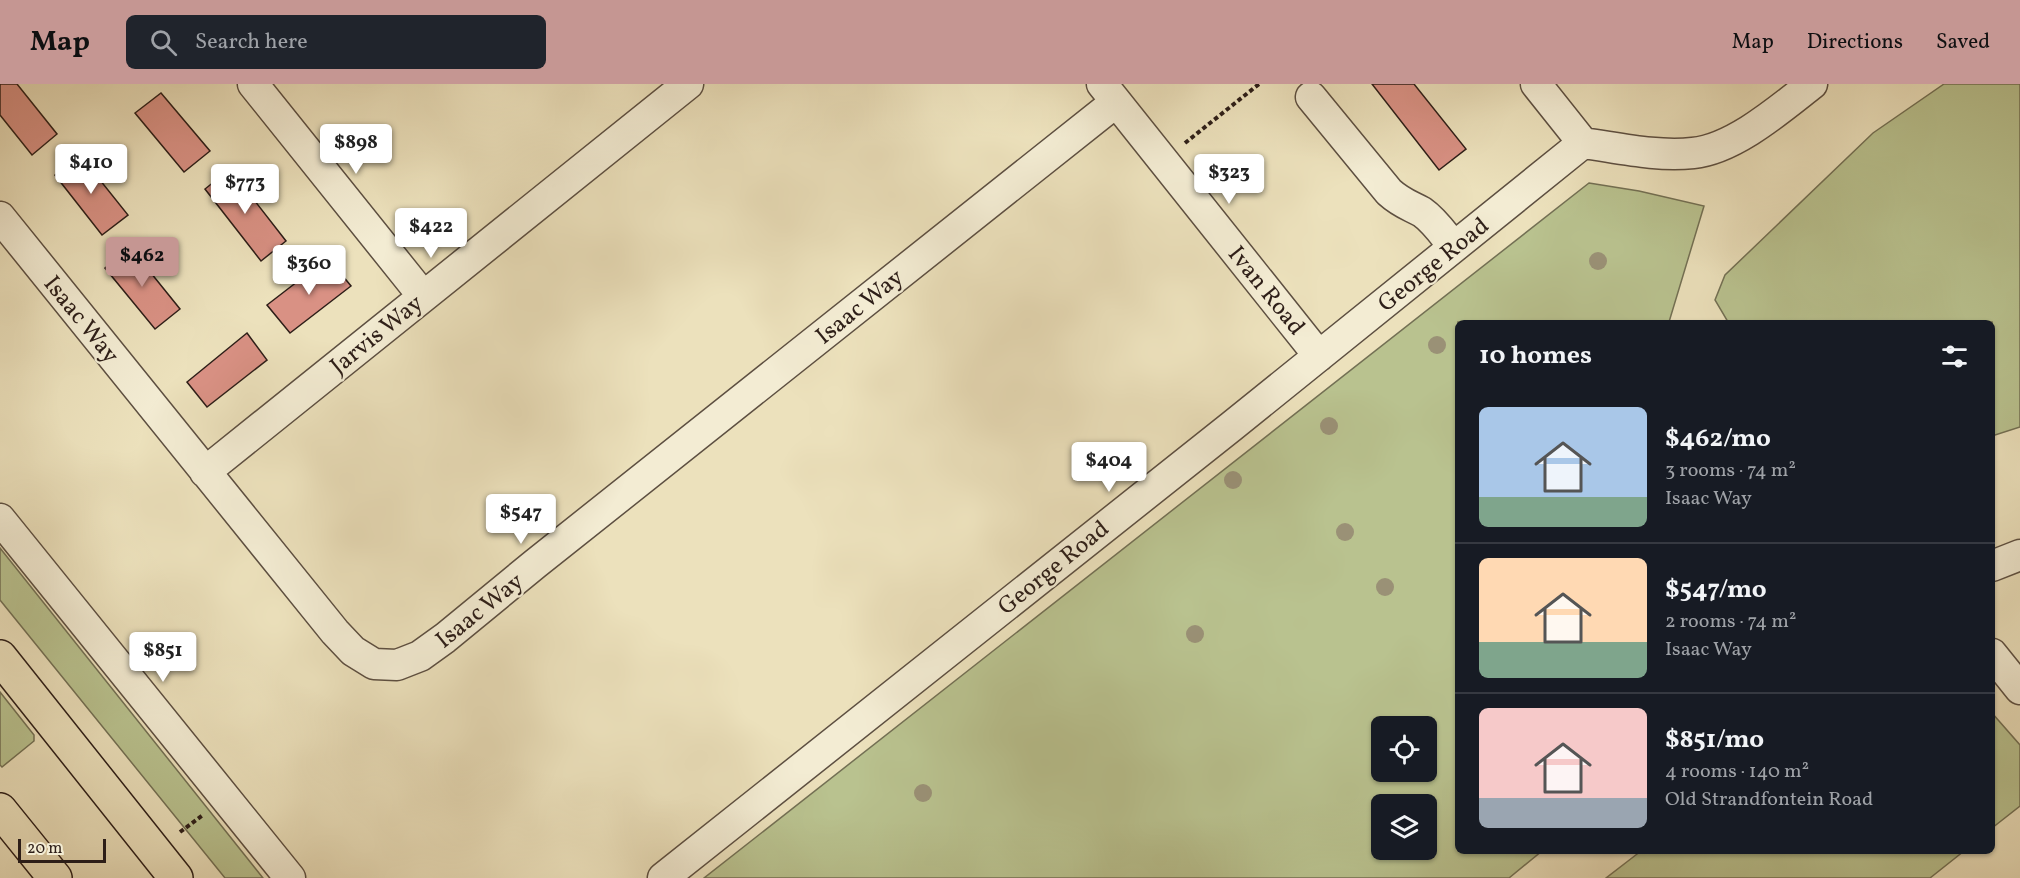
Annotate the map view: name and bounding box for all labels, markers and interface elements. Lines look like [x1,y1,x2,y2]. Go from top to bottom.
search box [126,15,546,69]
text: Map [30,23,90,62]
icon: search [147,26,180,59]
text: Search here [195,27,308,58]
text: Map [1732,28,1774,57]
text: Directions [1807,28,1903,57]
text: Saved [1936,28,1990,57]
pin: $898 [320,124,392,175]
text: $898 [334,129,378,157]
pin: $410 [55,144,127,195]
text: $410 [69,149,113,177]
pin: $323 [1193,154,1265,205]
text: $323 [1208,159,1250,187]
pin: $773 [209,164,281,215]
text: $773 [225,169,265,197]
pin: $422 [395,208,467,259]
street label: George Road [1371,210,1497,321]
text: $422 [409,213,453,241]
pin: $462 [106,237,178,288]
street label: Ivan Road [1219,239,1312,343]
text: $462 [120,242,164,270]
pin: $360 [273,245,345,296]
text: $360 [287,250,331,278]
street label: Isaac Way [809,262,911,354]
street label: Isaac Way [34,269,126,371]
street label: Jarvis Way [324,287,431,384]
text: 10 homes [1479,338,1592,374]
icon: filters [1938,340,1971,373]
text: $462/mo [1665,421,1771,457]
icon: home [1527,431,1599,503]
pin: $404 [1073,442,1145,493]
text: $404 [1086,447,1132,475]
text: 3 rooms · 74 m² [1665,457,1796,485]
text: Isaac Way [1665,485,1752,513]
pin: $547 [485,494,557,545]
text: $547 [500,499,542,527]
street label: George Road [991,513,1117,624]
street label: Isaac Way [429,566,531,658]
text: $547/mo [1665,572,1767,608]
icon: home [1527,582,1599,654]
text: 2 rooms · 74 m² [1665,608,1796,636]
pin: $851 [127,632,199,683]
text: Isaac Way [1665,636,1752,664]
text: $851 [143,637,183,665]
map controls [1371,716,1437,860]
button: locate [1371,716,1437,782]
text: $851/mo [1665,722,1764,758]
icon: home [1527,732,1599,804]
text: 4 rooms · 140 m² [1665,758,1809,786]
text: Old Strandfontein Road [1665,786,1873,814]
button: layers [1371,794,1437,860]
scale bar [18,836,106,864]
text: 20 m [27,838,62,860]

